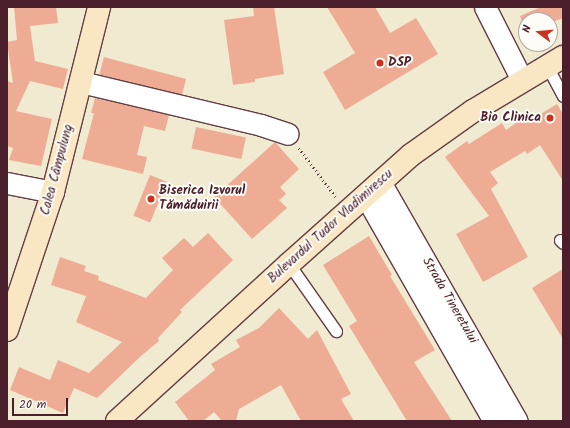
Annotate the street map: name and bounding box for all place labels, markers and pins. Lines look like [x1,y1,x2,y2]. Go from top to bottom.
place label: DSP [388,55,411,71]
marker: DSP [375,58,385,68]
place label: Bio Clinica [480,110,541,126]
marker: Bio Clinica [544,112,556,124]
place label: Biserica Izvorul Tămăduirii [159,184,245,215]
marker: Biserica Izvorul Tămăduirii [146,194,156,204]

